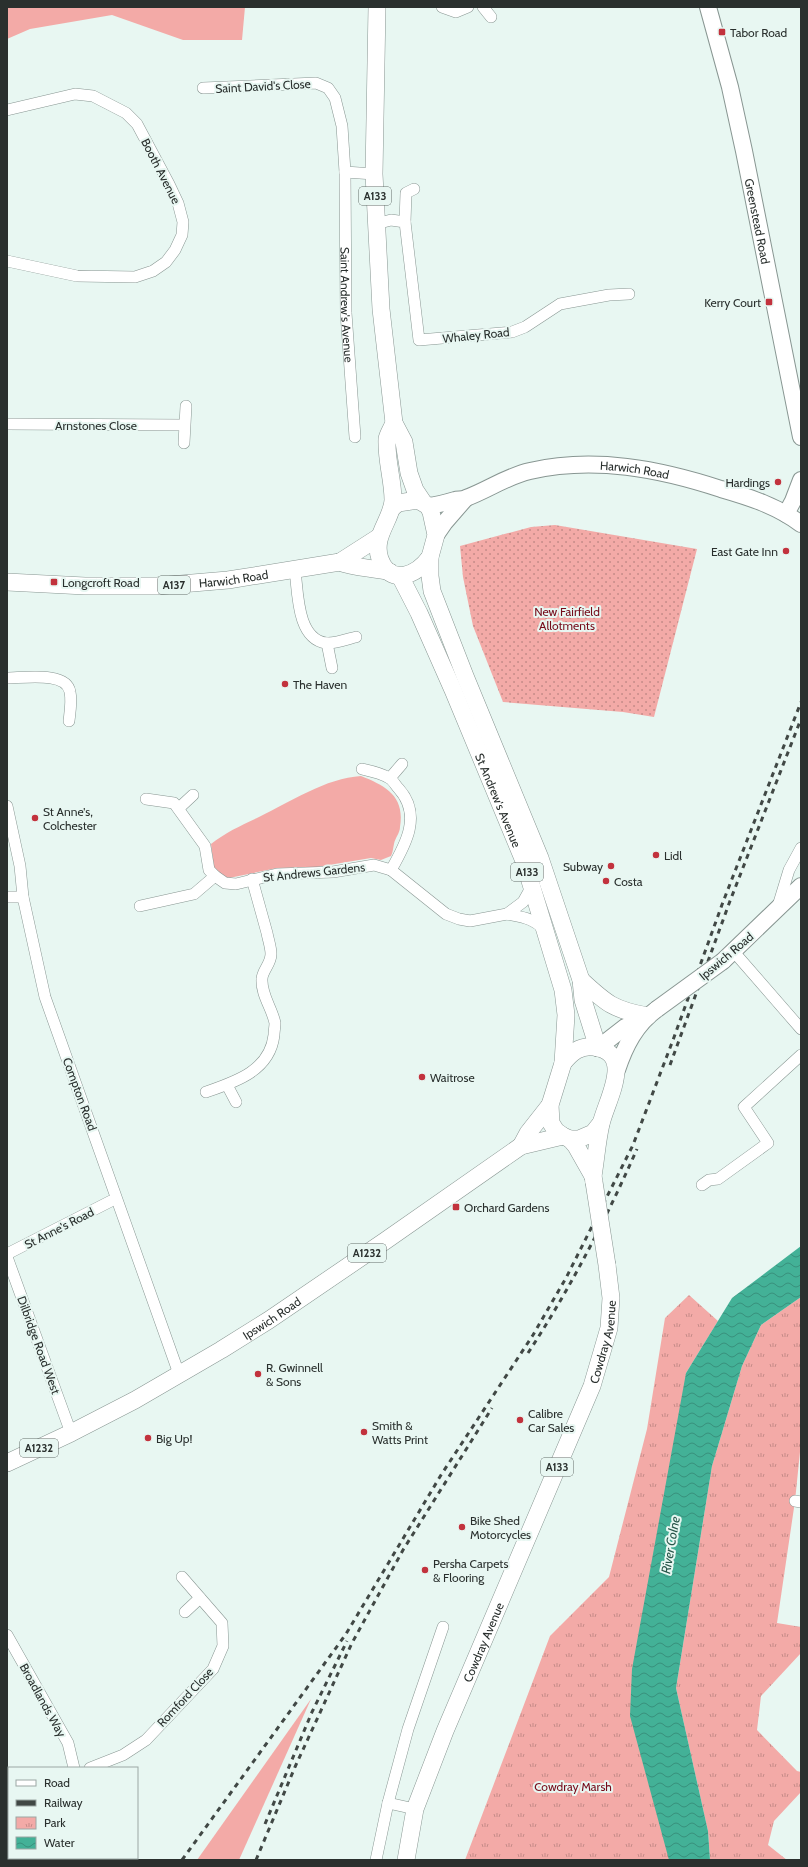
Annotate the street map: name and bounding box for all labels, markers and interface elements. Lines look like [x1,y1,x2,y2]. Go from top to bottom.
place label: Tabor Road [730,25,787,40]
marker: Tabor Road [717,27,727,37]
street label: Saint David's Close [215,76,311,96]
street label: Booth Avenue [138,136,184,206]
street label: Greenstead Road [742,177,774,265]
road number: A133 [359,187,391,205]
street label: Saint Andrew's Avenue [338,247,357,363]
place label: Kerry Court [704,295,761,310]
marker: Kerry Court [764,297,774,307]
street label: Whaley Road [442,324,510,346]
street label: Arnstones Close [55,418,137,433]
street label: Harwich Road [600,457,671,482]
place label: Hardings [725,475,770,490]
marker: Hardings [773,477,783,487]
place label: East Gate Inn [711,544,778,559]
marker: East Gate Inn [781,546,791,556]
street label: Harwich Road [198,566,269,590]
place label: Longcroft Road [62,575,140,590]
road number: A137 [158,576,190,594]
marker: Longcroft Road [49,577,59,587]
park label: New Fairfield Allotments [534,604,600,633]
place label: The Haven [293,677,348,692]
marker: The Haven [280,679,290,689]
street label: St Andrew's Avenue [473,751,525,849]
place label: St Anne's, Colchester [43,804,97,833]
marker: St Anne's, Colchester [30,813,40,823]
place label: Lidl [664,848,682,863]
marker: Lidl [651,850,661,860]
street label: St Andrews Gardens [262,859,366,885]
place label: Subway [563,859,603,874]
marker: Subway [606,861,616,871]
road number: A133 [511,863,543,881]
place label: Costa [614,874,643,889]
marker: Costa [601,876,611,886]
street label: Ipswich Road [696,929,756,983]
street label: Compton Road [60,1055,100,1133]
place label: Waitrose [430,1070,475,1085]
marker: Waitrose [417,1072,427,1082]
place label: Orchard Gardens [464,1200,549,1215]
marker: Orchard Gardens [451,1202,461,1212]
street label: St Anne's Road [22,1204,96,1252]
road number: A1232 [348,1244,386,1262]
street label: Ipswich Road [240,1293,303,1342]
street label: Dilbridge Road West [14,1294,64,1396]
street label: Cowdray Avenue [586,1300,618,1385]
place label: R. Gwinnell & Sons [266,1360,323,1389]
marker: R. Gwinnell & Sons [253,1369,263,1379]
place label: Calibre Car Sales [528,1406,574,1435]
marker: Calibre Car Sales [515,1415,525,1425]
place label: Smith & Watts Print [372,1418,428,1447]
marker: Smith & Watts Print [359,1427,369,1437]
place label: Big Up! [156,1431,192,1446]
marker: Big Up! [143,1433,153,1443]
road number: A1232 [20,1439,58,1457]
road number: A133 [541,1458,573,1476]
place label: Bike Shed Motorcycles [470,1513,531,1542]
water label: River Colne [657,1515,683,1575]
marker: Bike Shed Motorcycles [457,1522,467,1532]
place label: Persha Carpets & Flooring [433,1556,508,1585]
marker: Persha Carpets & Flooring [420,1565,430,1575]
street label: Cowdray Avenue [459,1600,506,1684]
street label: Broadlands Way [17,1661,69,1739]
street label: Romford Close [154,1664,216,1730]
legend [8,1767,138,1859]
text: Road [44,1775,70,1790]
park label: Cowdray Marsh [534,1779,612,1794]
text: Railway [44,1795,82,1810]
text: Park [44,1815,66,1830]
text: Water [44,1835,75,1850]

